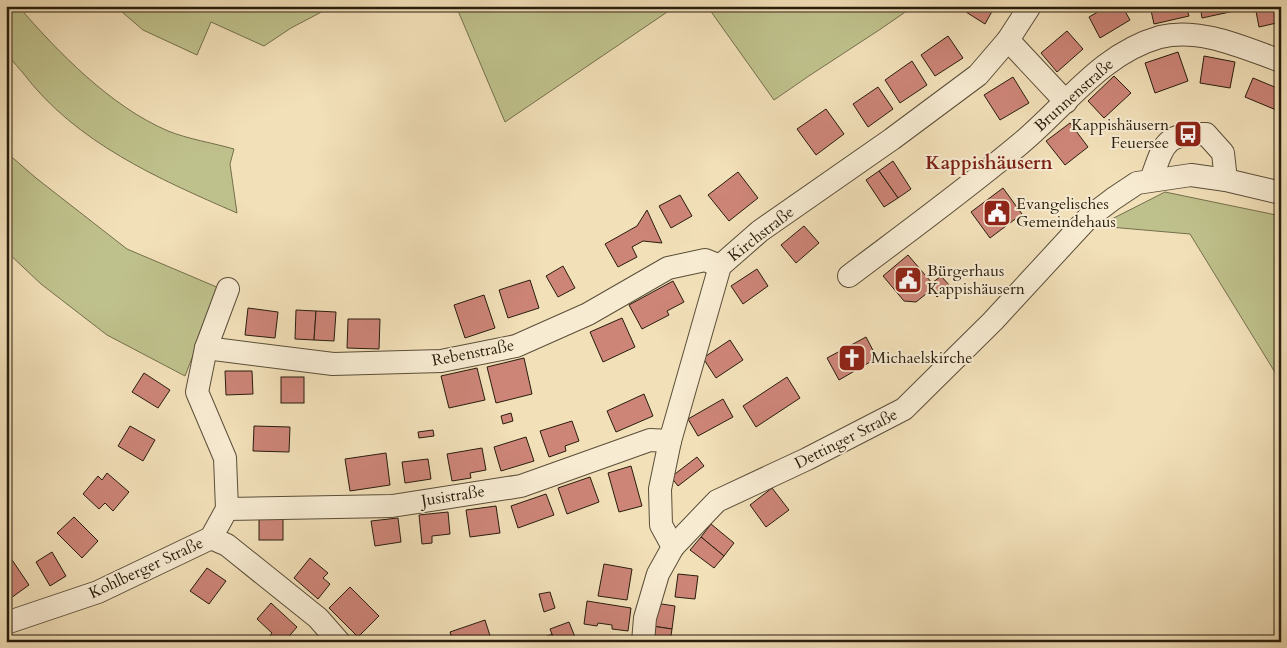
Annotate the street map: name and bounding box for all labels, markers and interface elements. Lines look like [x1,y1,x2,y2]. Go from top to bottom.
street label: Brunnenstraße [1029,53,1119,137]
place label: Kappishäusern Feuersee [1071,114,1169,154]
bus stop icon: Kappishäusern Feuersee [1173,119,1203,149]
district label: Kappishäusern [925,150,1054,176]
place label: Evangelisches Gemeindehaus [1016,193,1116,233]
public building icon: Evangelisches Gemeindehaus [982,198,1012,228]
street label: Kirchstraße [723,201,799,267]
place label: Bürgerhaus Kappishäusern [927,260,1025,300]
public building icon: Bürgerhaus Kappishäusern [893,265,923,295]
street label: Rebenstraße [430,334,516,372]
church icon: Michaelskirche [837,343,867,373]
place label: Michaelskirche [871,347,973,369]
street label: Dettinger Straße [791,404,901,474]
street label: Jusistraße [418,480,486,512]
street label: Kohlberger Straße [85,532,207,604]

